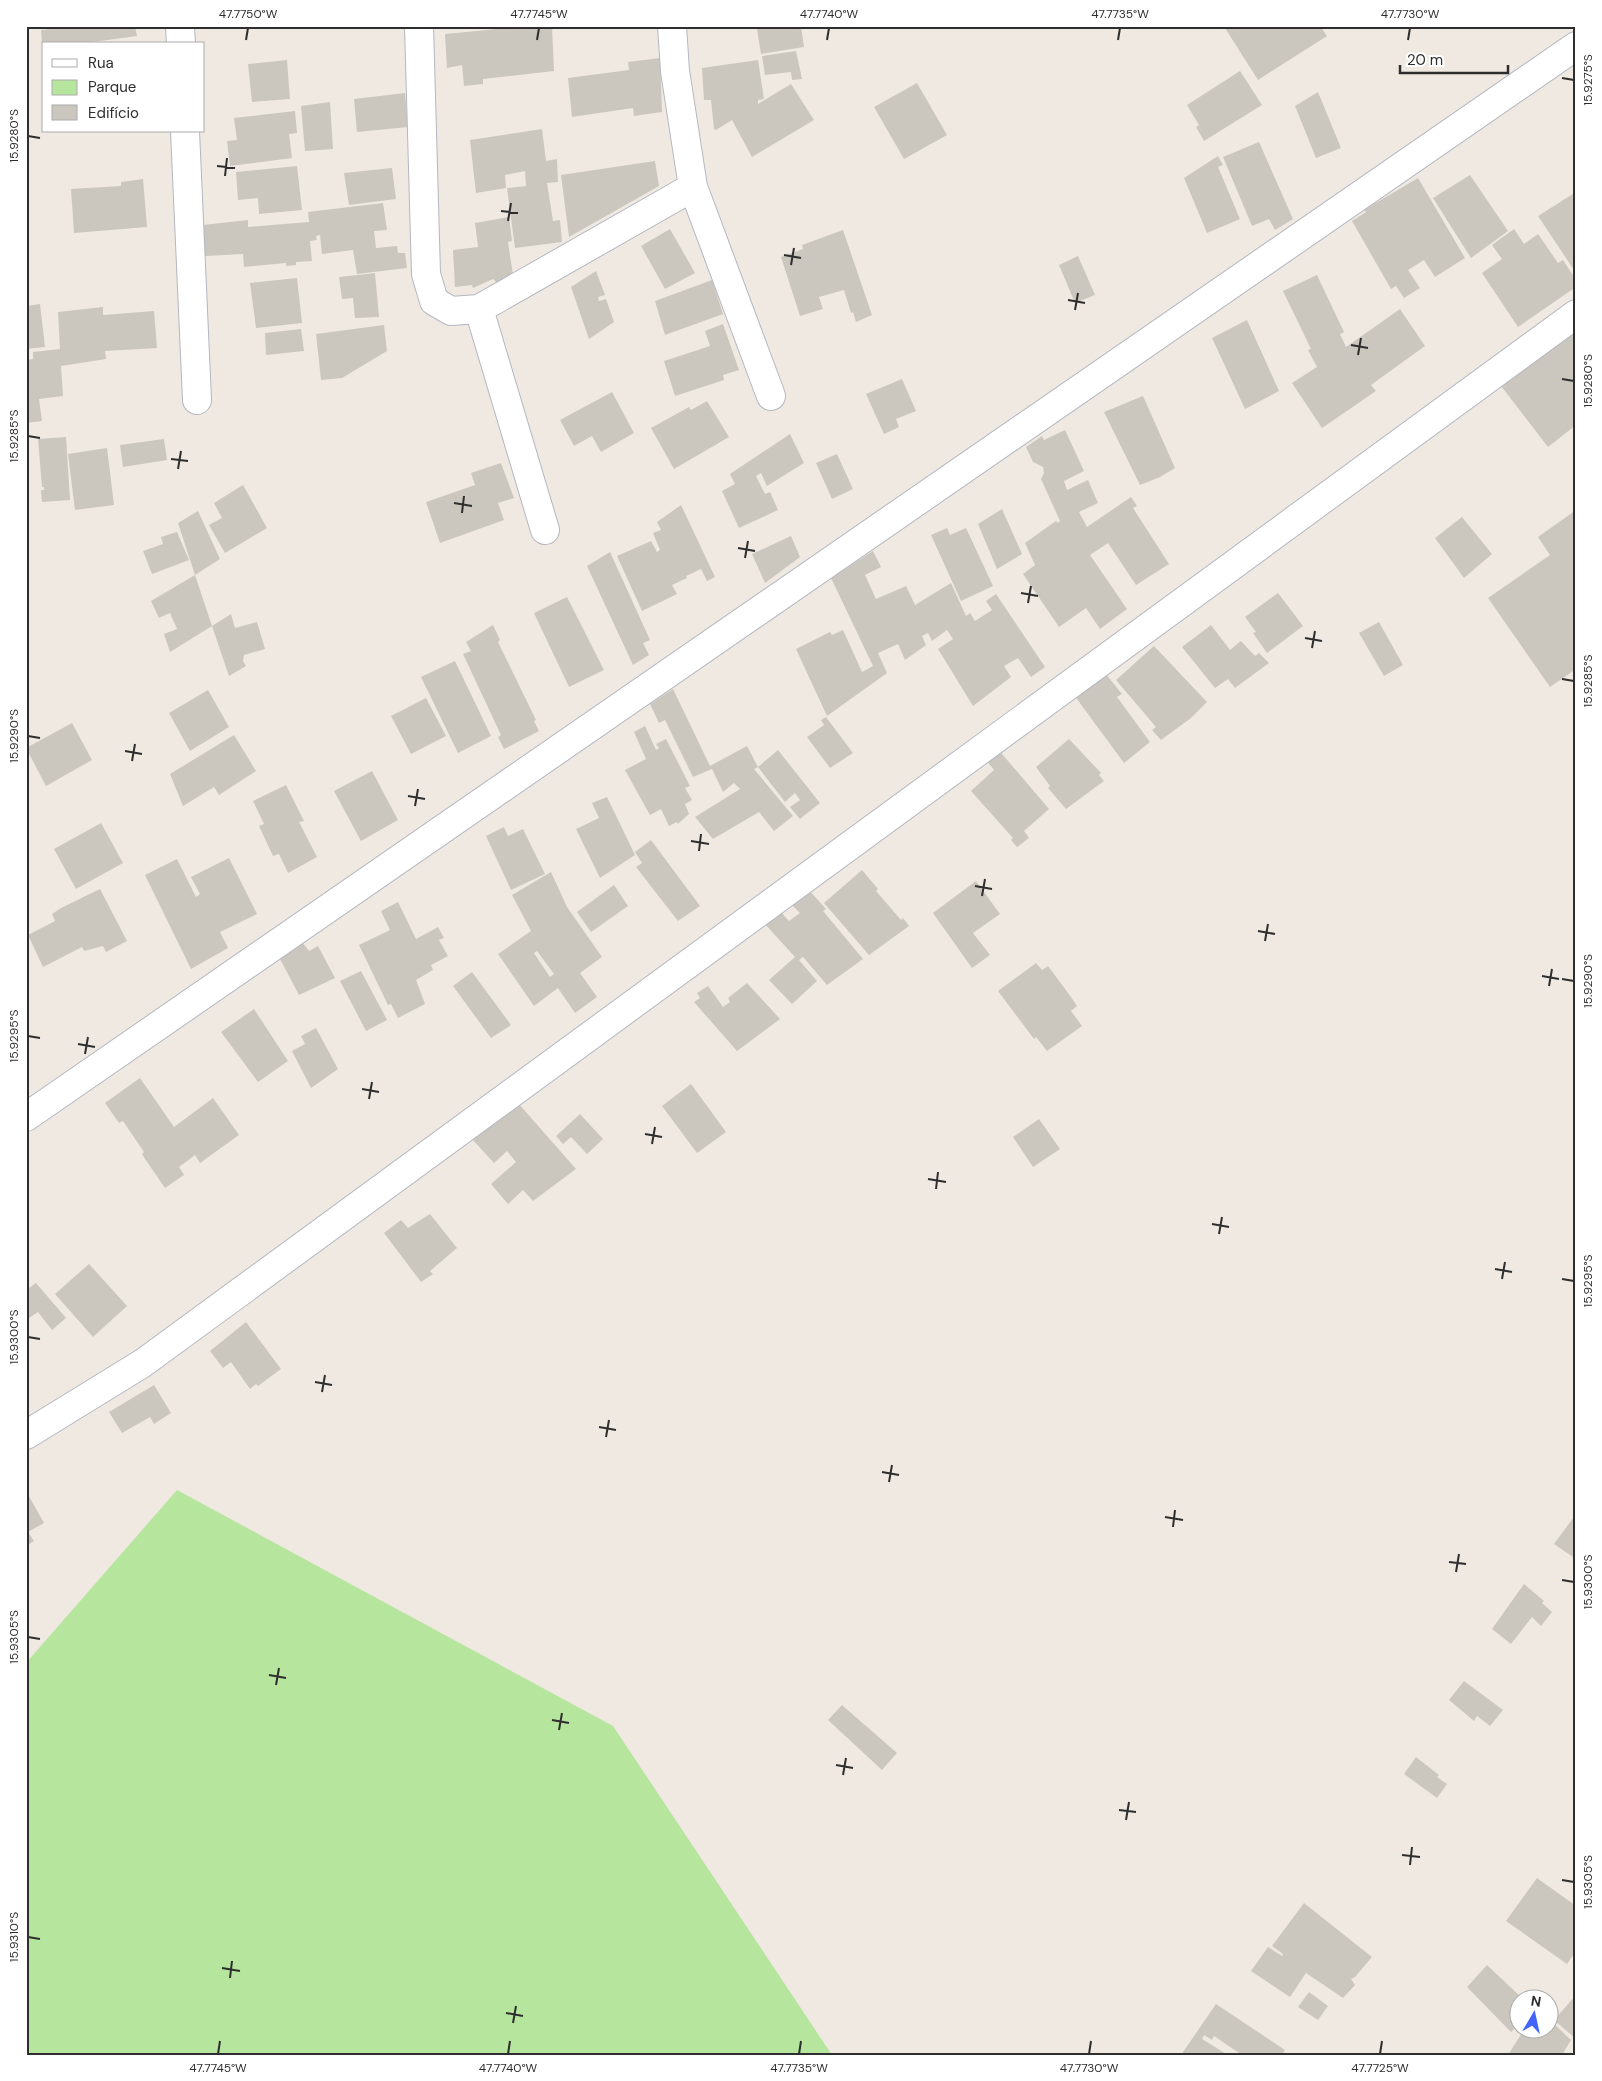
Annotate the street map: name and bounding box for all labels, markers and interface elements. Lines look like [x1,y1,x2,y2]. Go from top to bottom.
text: 47.7750°W [219,6,278,22]
text: 47.7745°W [510,6,568,22]
text: 47.7740°W [800,6,859,22]
text: 47.7735°W [1091,6,1149,22]
text: 47.7730°W [1381,6,1440,22]
legend [42,42,205,132]
scale bar [1400,42,1507,74]
text: 20 m [1407,50,1443,70]
text: Rua [88,53,114,73]
text: 15.9275°S [1580,54,1596,106]
text: Parque [88,77,136,97]
text: Edifício [88,103,139,123]
text: 15.9280°S [6,109,22,163]
text: 15.9280°S [1580,354,1596,408]
text: 15.9285°S [6,410,22,462]
text: 15.9285°S [1580,655,1596,707]
text: 15.9290°S [6,709,22,763]
text: 15.9290°S [1580,954,1596,1008]
text: 15.9295°S [6,1009,22,1063]
text: 15.9295°S [1580,1254,1596,1308]
text: 15.9300°S [6,1309,22,1365]
text: 15.9300°S [1580,1554,1596,1610]
text: 15.9305°S [6,1610,22,1664]
text: 15.9305°S [1580,1855,1596,1909]
text: 15.9310°S [6,1912,22,1962]
north arrow [1510,1988,1560,2038]
text: N [1530,1991,1542,2011]
text: 47.7745°W [189,2060,247,2076]
text: 47.7740°W [479,2060,538,2076]
text: 47.7735°W [770,2060,828,2076]
text: 47.7730°W [1060,2060,1119,2076]
text: 47.7725°W [1351,2060,1409,2076]

